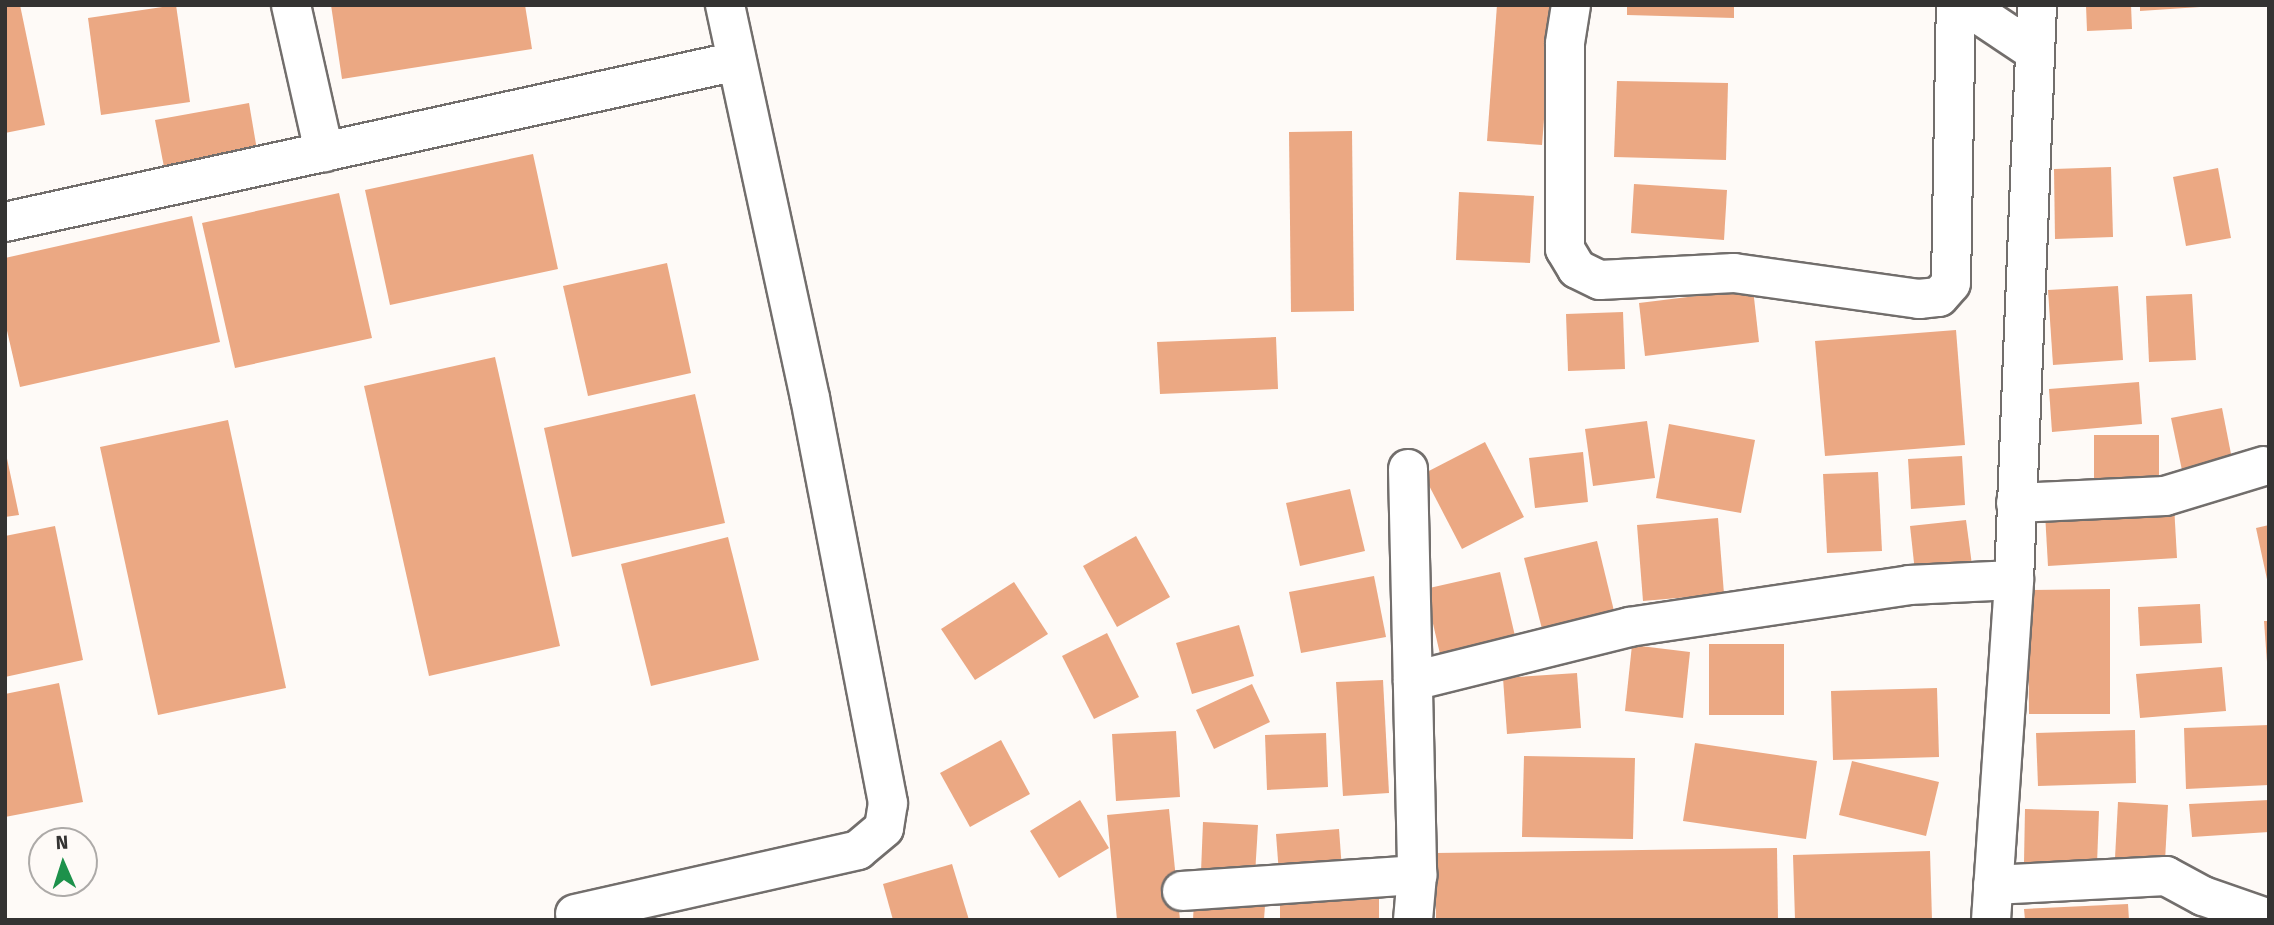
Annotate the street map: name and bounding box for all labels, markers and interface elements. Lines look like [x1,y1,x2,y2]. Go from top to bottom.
north arrow [28,827,98,897]
text: N [55,831,69,854]

